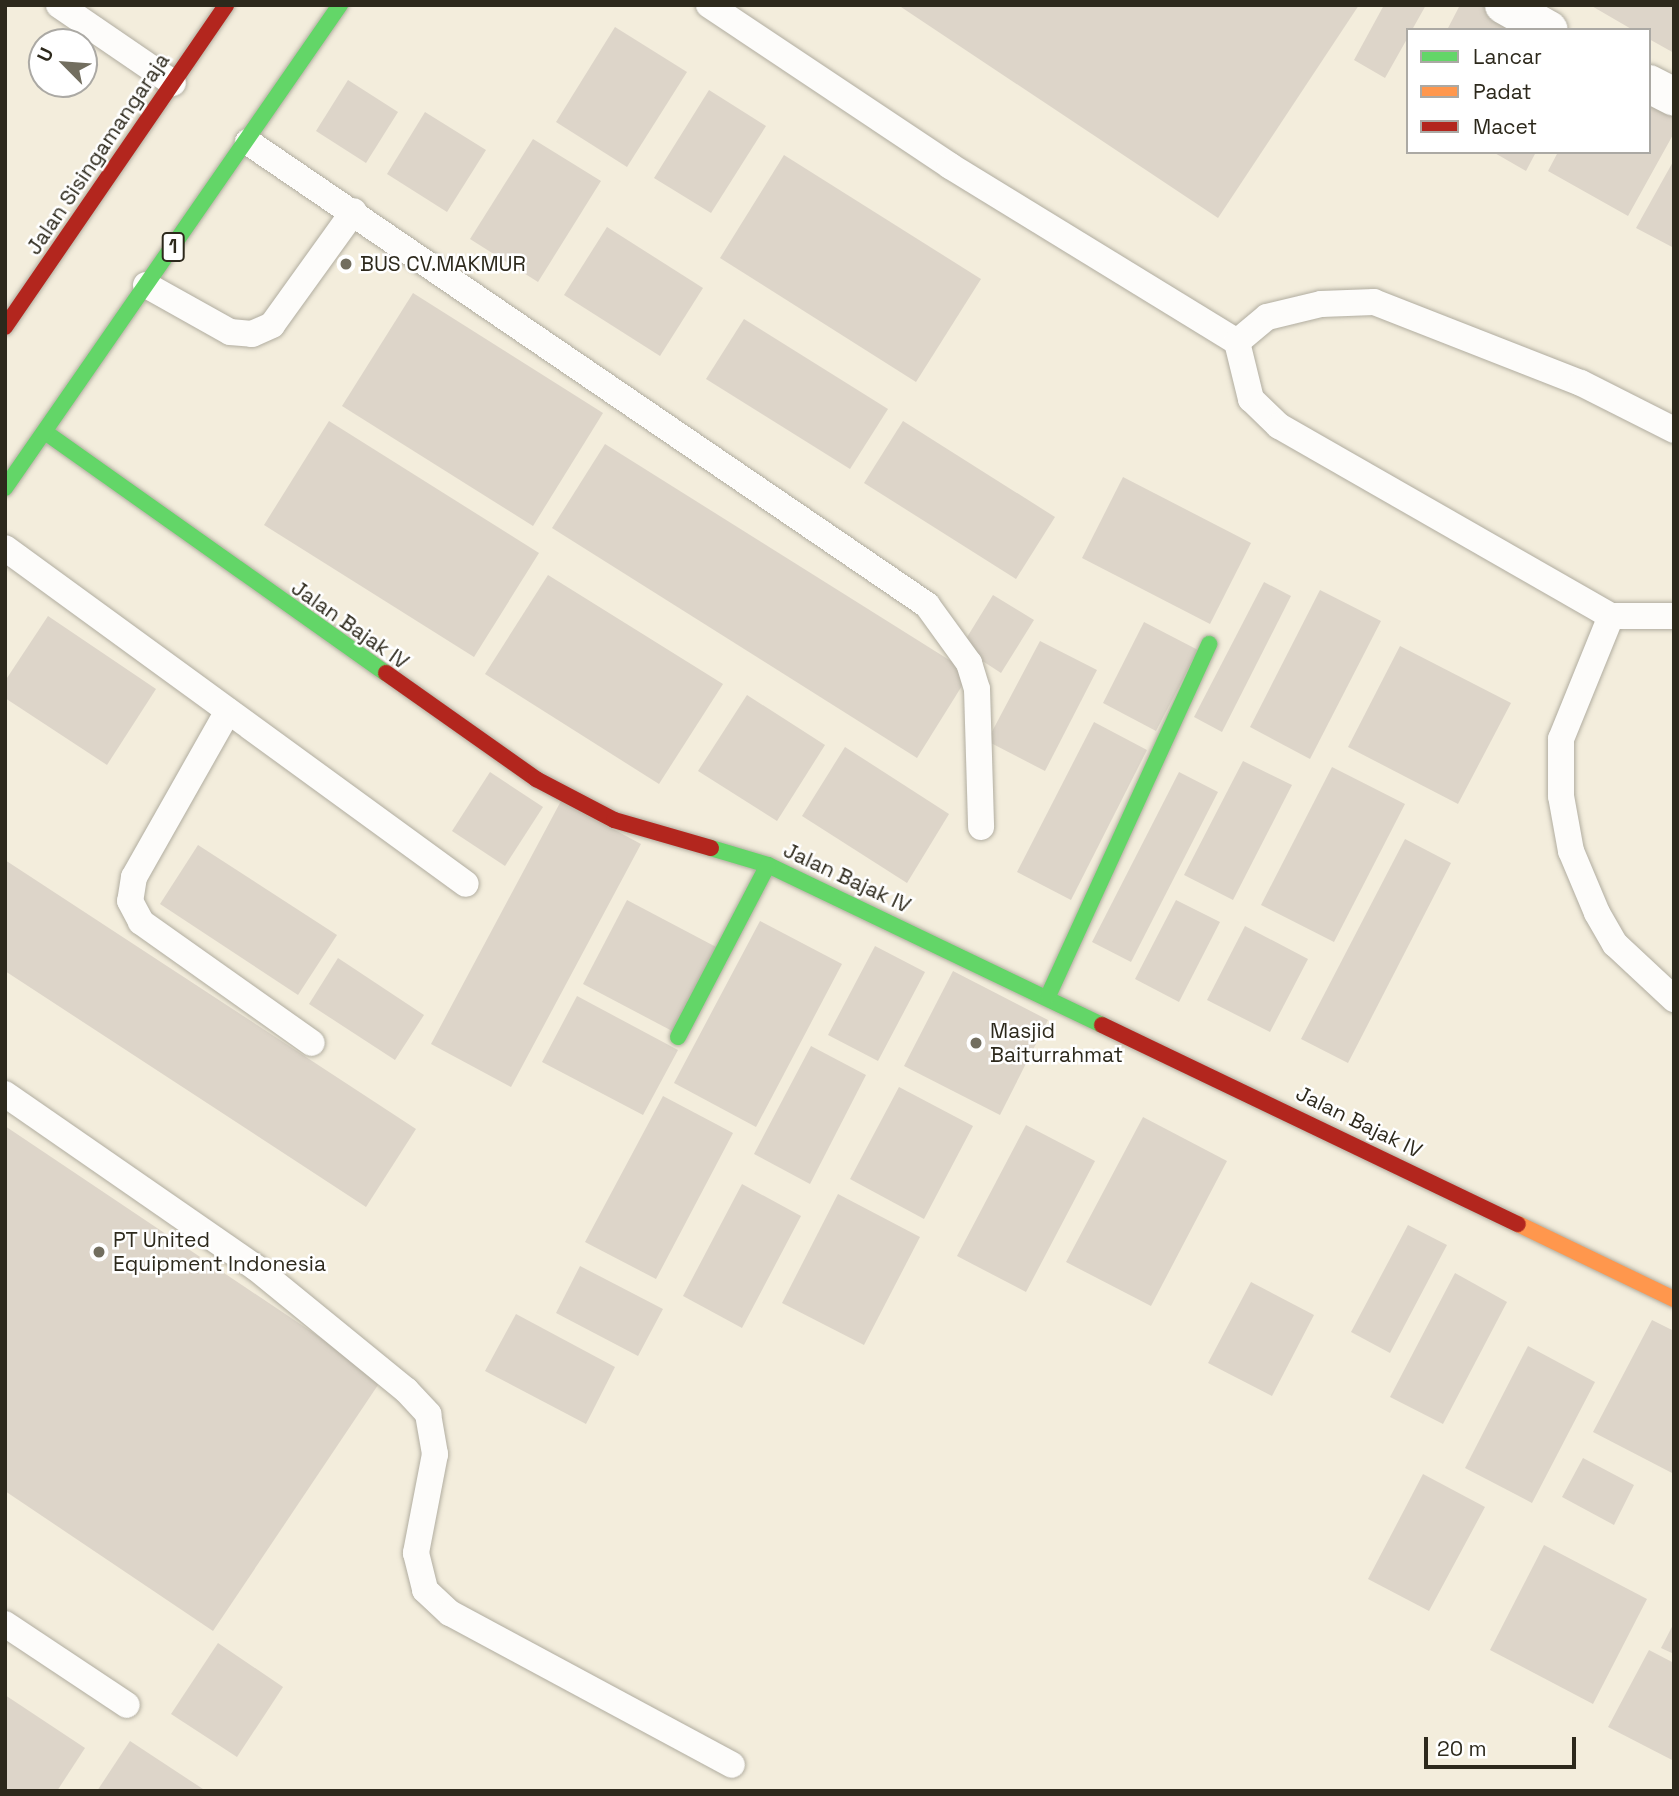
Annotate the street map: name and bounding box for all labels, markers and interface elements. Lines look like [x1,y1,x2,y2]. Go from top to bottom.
north arrow [28,28,98,98]
legend [1406,28,1651,154]
text: Lancar [1473,43,1542,70]
text: U [31,44,59,66]
street label: Jalan Sisingamangaraja [21,48,175,260]
text: Padat [1473,78,1532,105]
text: Macet [1473,113,1537,140]
road number: 1 [161,232,185,262]
place label: BUS CV.MAKMUR [360,251,526,277]
marker: BUS CV.MAKMUR [338,256,354,272]
street label: Jalan Bajak IV [286,575,414,675]
street label: Jalan Bajak IV [779,838,915,918]
place label: Masjid Baiturrahmat [990,1018,1123,1068]
marker: Masjid Baiturrahmat [968,1035,984,1051]
street label: Jalan Bajak IV [1292,1081,1426,1163]
place label: PT United Equipment Indonesia [113,1227,326,1277]
marker: PT United Equipment Indonesia [91,1244,107,1260]
scale bar [1427,1722,1579,1766]
text: 20 m [1437,1735,1487,1762]

